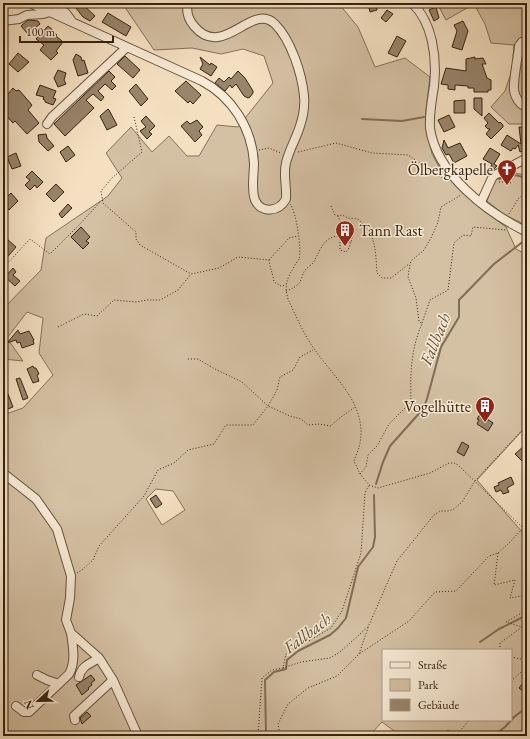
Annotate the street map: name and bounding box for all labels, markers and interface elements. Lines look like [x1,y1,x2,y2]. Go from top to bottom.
scale bar [20,18,113,44]
text: 100 m [26,24,56,40]
church icon: Ölbergkapelle [496,158,518,186]
place label: Ölbergkapelle [408,159,493,180]
building icon: Tann Rast [334,219,356,247]
place label: Tann Rast [359,220,423,241]
water label: Fallbach [414,309,456,369]
building icon: Vogelhütte [474,395,496,423]
place label: Vogelhütte [404,396,471,417]
water label: Fallbach [278,607,336,659]
legend [382,649,512,721]
text: Straße [418,657,447,673]
text: Park [418,677,439,693]
north arrow [18,681,58,721]
text: Gebäude [418,697,460,713]
text: N [21,698,37,711]

